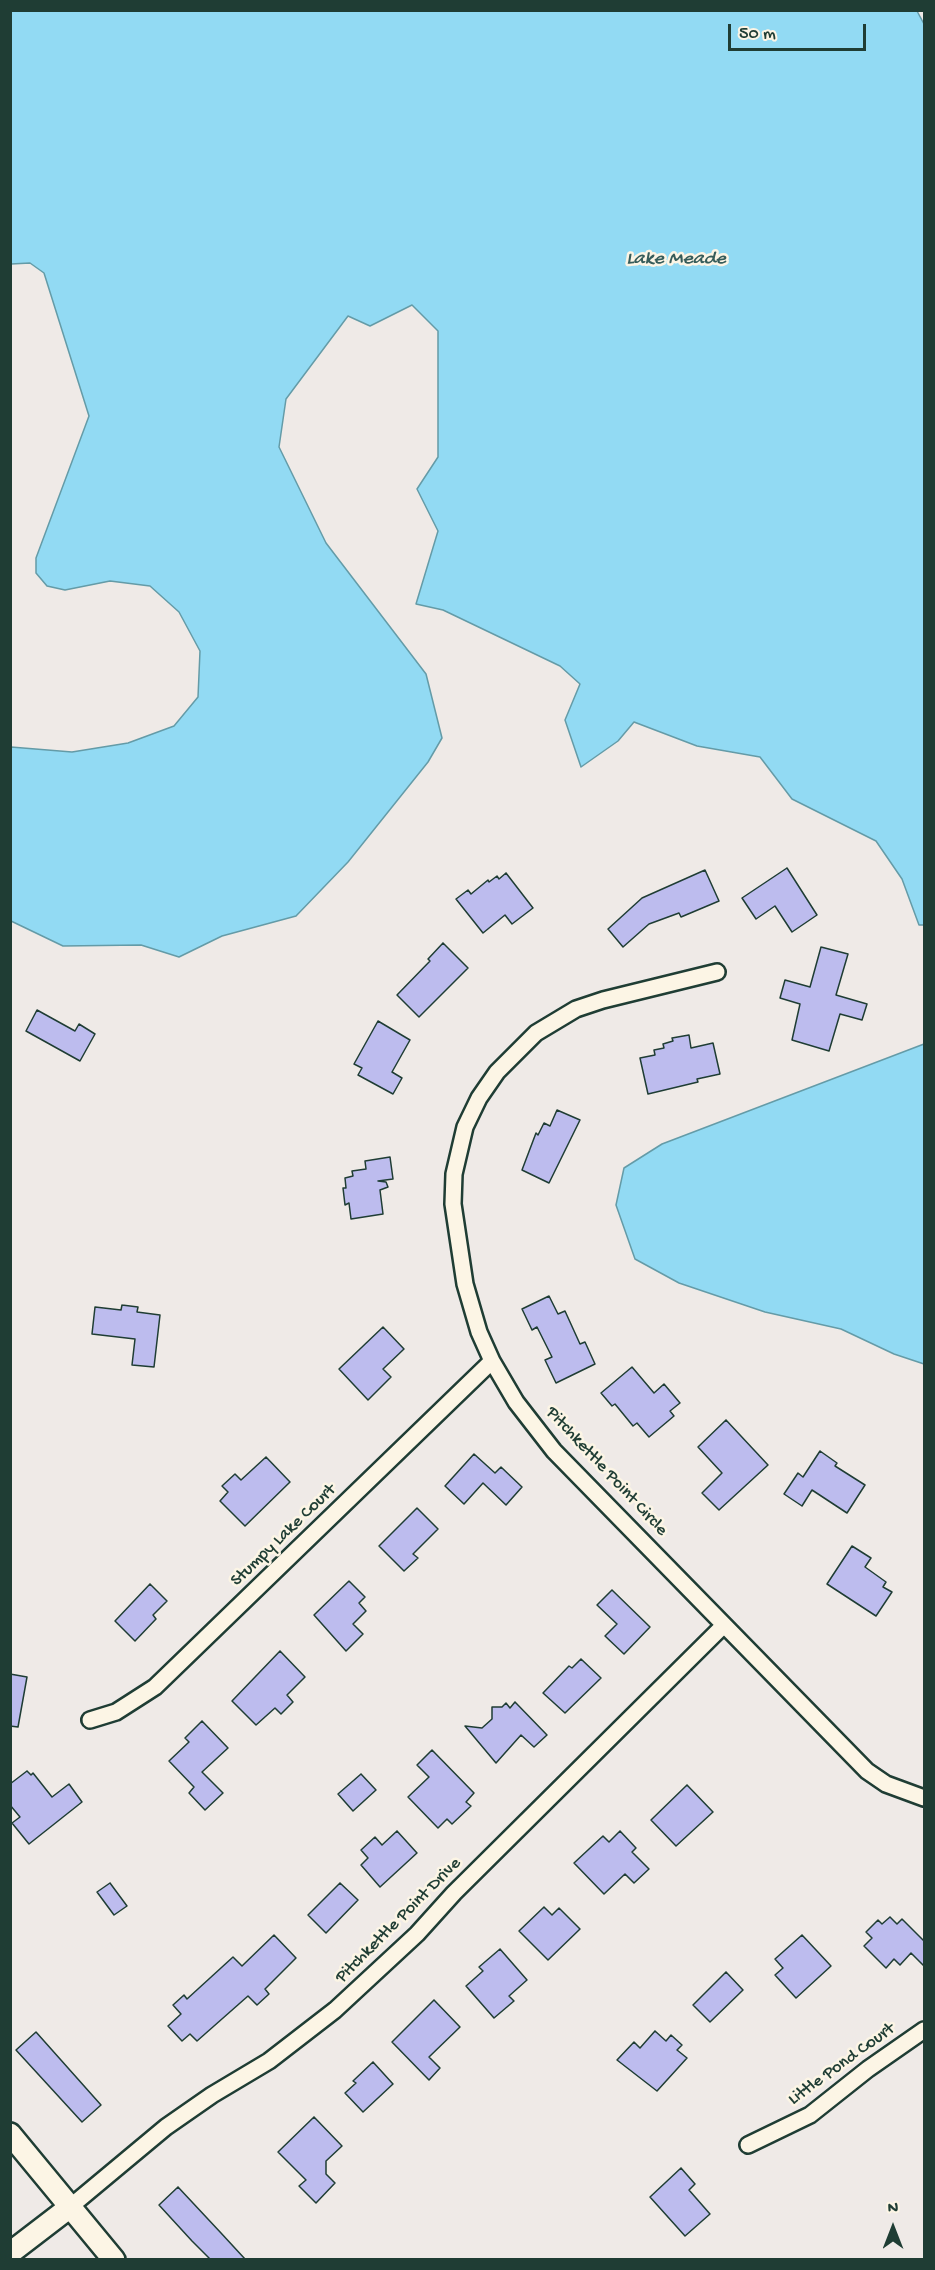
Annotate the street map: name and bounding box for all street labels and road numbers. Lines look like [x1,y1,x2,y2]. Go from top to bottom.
street label: Pitchkettle Point Circle [540,1403,672,1541]
street label: Stumpy Lake Court [227,1480,341,1592]
street label: Pitchkettle Point Drive [332,1854,466,1988]
street label: Little Pond Court [784,2019,900,2111]

